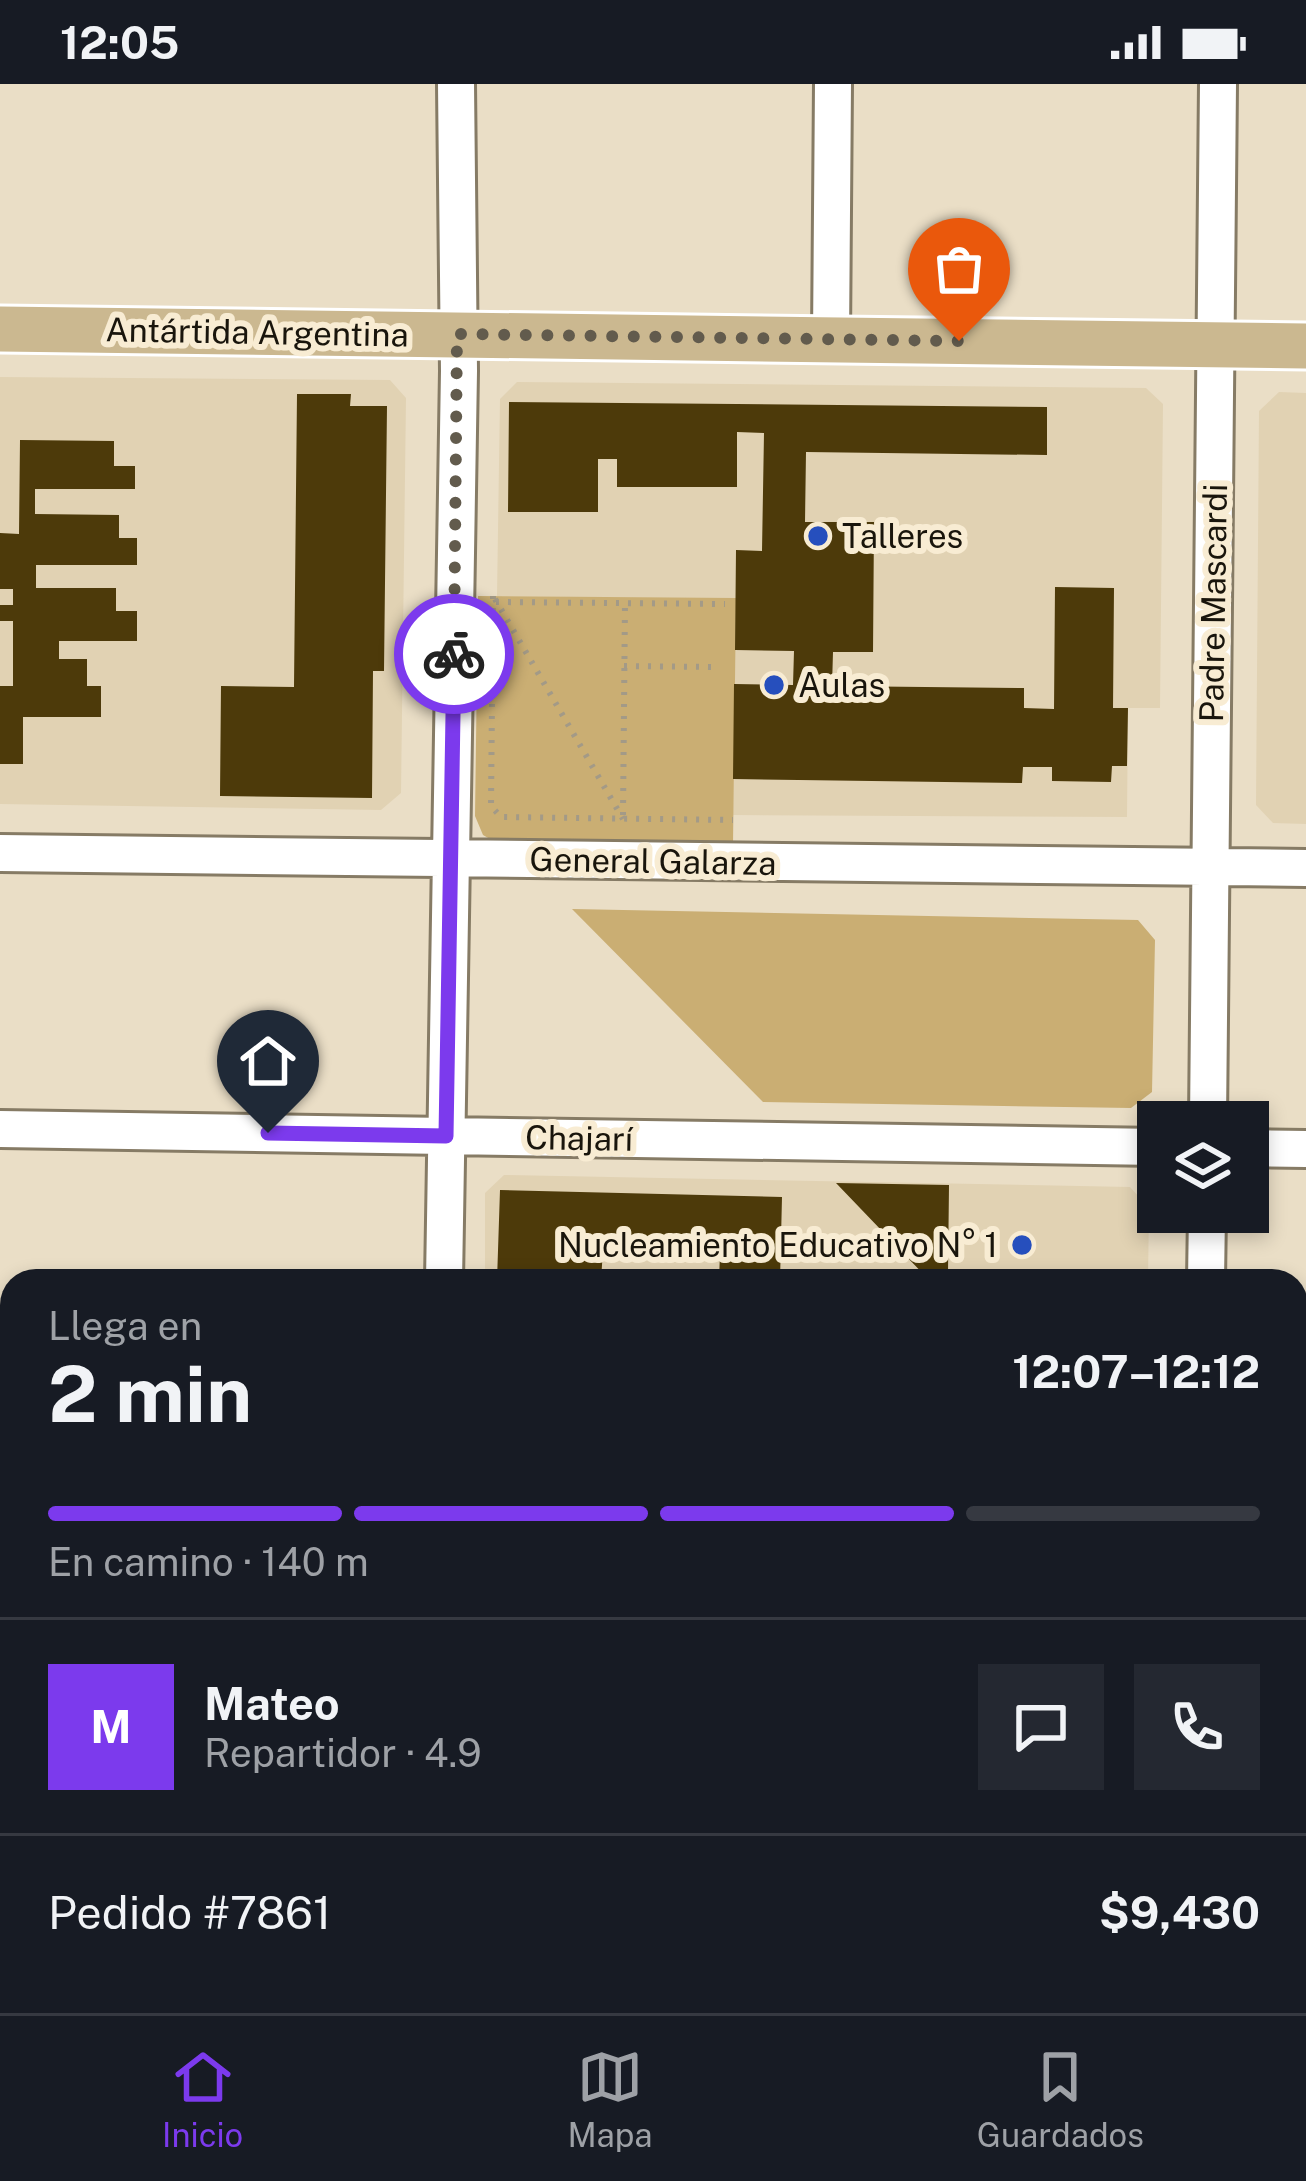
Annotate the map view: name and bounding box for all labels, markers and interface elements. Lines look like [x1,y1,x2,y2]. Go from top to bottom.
text: 12:05 [60,16,179,69]
pin [908,218,1010,341]
icon: bag [926,236,992,302]
street label: Antártida Argentina [105,310,409,354]
street label: Padre Mascardi [1192,483,1234,723]
place label: Talleres [842,517,963,555]
marker: Talleres [805,523,831,549]
courier [394,594,514,714]
icon: bike [421,621,487,687]
place label: Aulas [798,666,885,704]
marker: Aulas [761,672,787,698]
street label: General Galarza [529,840,777,882]
pin [217,1010,319,1133]
icon: home [235,1028,301,1094]
map controls [1137,1101,1269,1233]
button: layers [1137,1101,1269,1233]
street label: Chajarí [525,1118,634,1158]
place label: Nucleamiento Educativo N° 1 [558,1226,998,1264]
marker: Nucleamiento Educativo N° 1 [1009,1232,1035,1258]
text: Llega en [48,1303,202,1349]
text: 12:07–12:12 [1012,1345,1260,1398]
text: 2 min [48,1348,252,1440]
text: En camino · 140 m [48,1539,369,1585]
button: chat [978,1664,1104,1790]
button: phone [1134,1664,1260,1790]
text: Mateo [204,1677,340,1730]
text: M [90,1700,132,1753]
text: Repartidor · 4.9 [204,1730,482,1776]
text: Pedido #7861 [48,1886,331,1939]
text: $9,430 [1099,1886,1260,1939]
tab: Inicio [162,2044,243,2154]
tab: Mapa [567,2044,653,2154]
tab: Guardados [977,2044,1144,2154]

